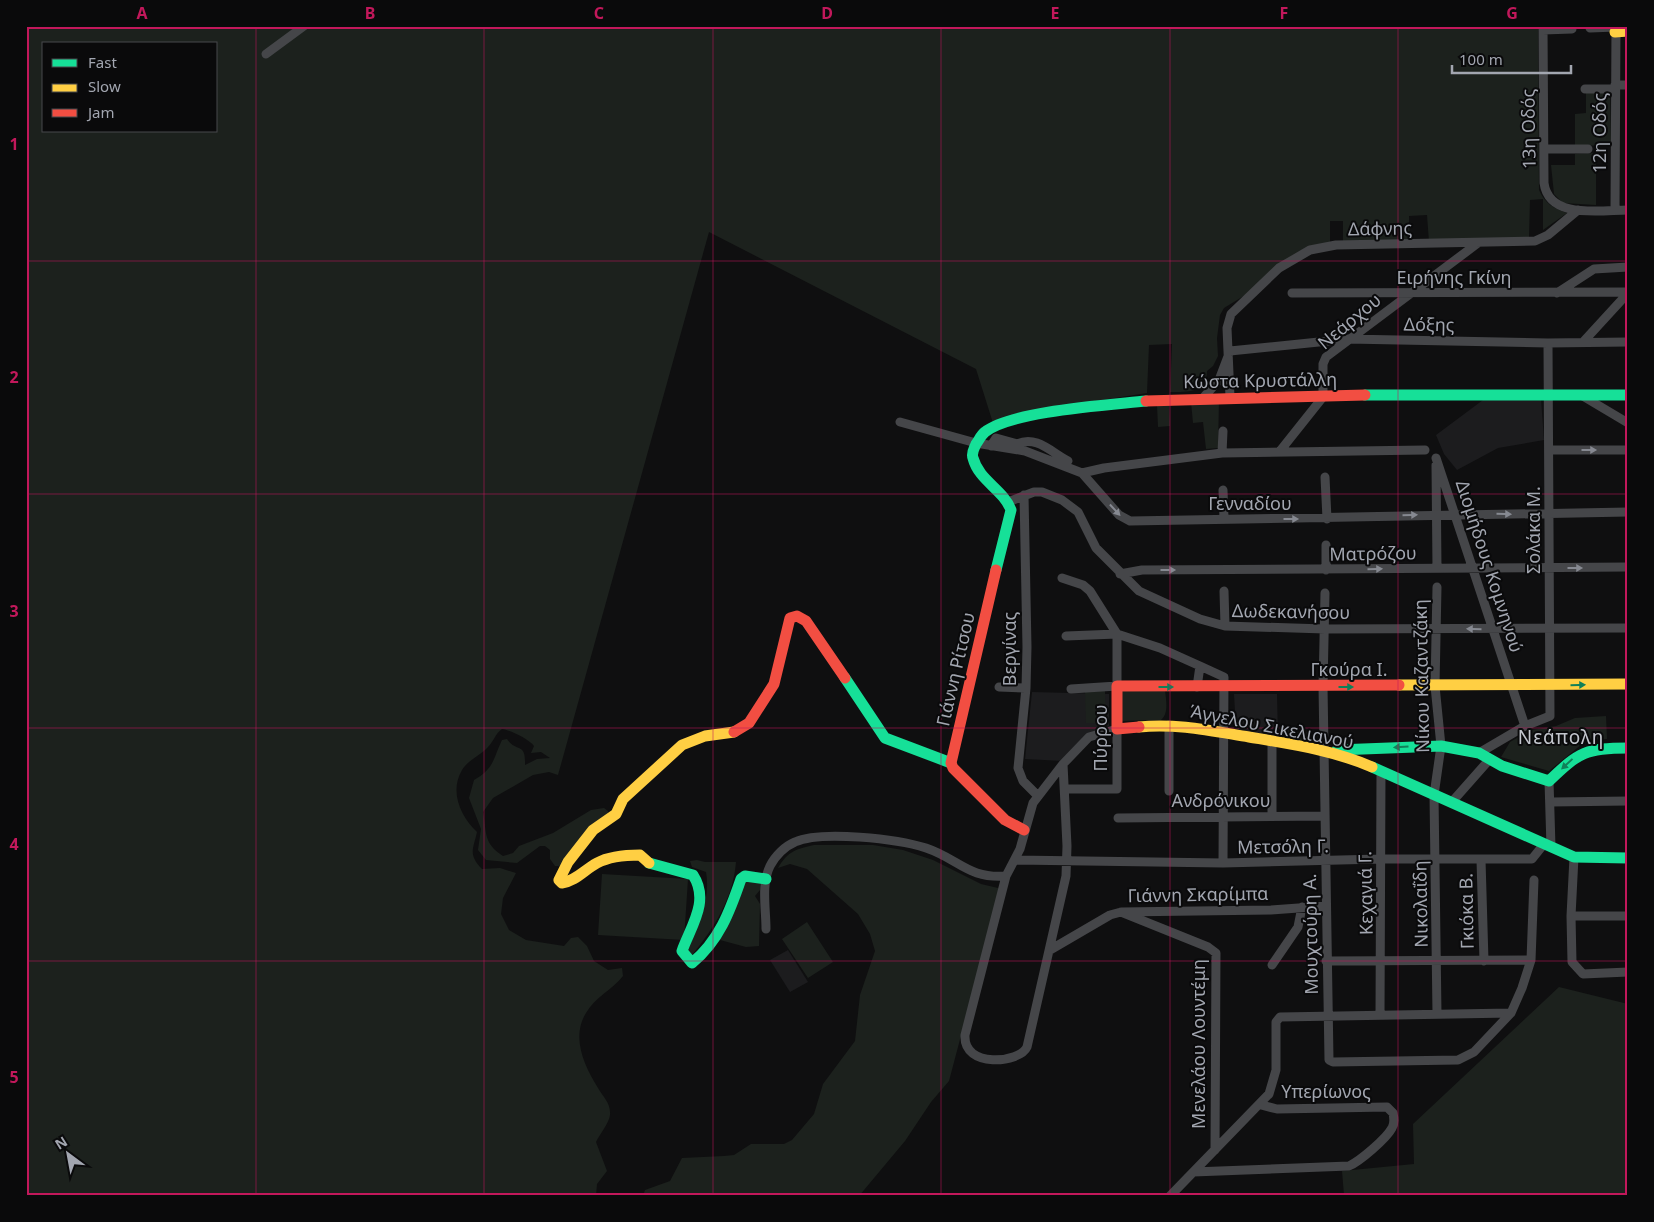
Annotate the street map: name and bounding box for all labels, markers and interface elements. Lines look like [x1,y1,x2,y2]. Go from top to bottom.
text: A [136,2,148,24]
text: B [365,2,375,24]
text: C [594,2,604,24]
text: D [821,2,833,24]
text: E [1051,2,1060,24]
text: F [1280,2,1288,24]
text: G [1506,2,1518,24]
legend [42,42,218,132]
scale bar [1452,42,1570,74]
text: 100 m [1459,49,1503,69]
text: Fast [88,52,117,72]
text: Slow [88,76,121,96]
street label: 13η Οδός [1515,88,1541,169]
street label: 12η Οδός [1587,93,1611,173]
text: Jam [86,102,115,122]
text: 1 [9,133,19,155]
street label: Δάφνης [1348,215,1413,241]
street label: Ειρήνης Γκίνη [1397,265,1511,289]
street label: Νεάρχου [1312,288,1386,354]
street label: Δόξης [1403,312,1455,336]
text: 2 [9,366,19,388]
street label: Κώστα Κρυστάλλη [1183,367,1337,393]
one-way arrow [1581,446,1597,454]
street label: Διομήδους Κομνηνού [1451,477,1529,655]
street label: Σολάκα Μ. [1521,486,1545,574]
street label: Γενναδίου [1208,491,1292,515]
one-way arrow [1109,503,1121,515]
one-way arrow [1496,510,1512,518]
one-way arrow [1403,511,1419,519]
one-way arrow [1283,515,1299,523]
street label: Ματρόζου [1329,540,1417,566]
one-way arrow [1567,564,1583,572]
one-way arrow [1367,565,1383,573]
one-way arrow [1161,566,1177,574]
street label: Δωδεκανήσου [1232,598,1350,624]
street label: Νίκου Καζαντζάκη [1408,599,1434,753]
text: 3 [9,600,19,622]
street label: Γιάννη Ρίτσου [930,610,980,728]
street label: Βεργίνας [997,612,1021,686]
one-way arrow [1466,625,1482,633]
street label: Γκούρα Ι. [1311,657,1387,681]
one-way arrow [1571,681,1587,689]
one-way arrow [1158,683,1174,691]
one-way arrow [1338,683,1354,691]
street label: Άγγελου Σικελιανού [1188,698,1356,754]
street label: Πύρρου [1088,704,1112,772]
district label: Νεάπολη [1518,724,1604,750]
one-way arrow [1392,743,1408,751]
one-way arrow [1561,758,1573,770]
street label: Ανδρόνικου [1171,788,1271,812]
text: 4 [9,833,19,855]
street label: Μετσόλη Γ. [1237,833,1329,859]
street label: Κεχαγιά Γ. [1352,851,1378,935]
street label: Νικολαΐδη [1407,860,1433,948]
street label: Μουχτούρη Α. [1297,873,1323,995]
street label: Γκιόκα Β. [1453,873,1479,949]
street label: Γιάννη Σκαρίμπα [1127,881,1269,907]
street label: Μενελάου Λουντέμη [1186,959,1210,1129]
text: 5 [9,1066,19,1088]
street label: Υπερίωνος [1281,1079,1371,1103]
north arrow [42,1130,92,1180]
text: N [51,1131,71,1154]

